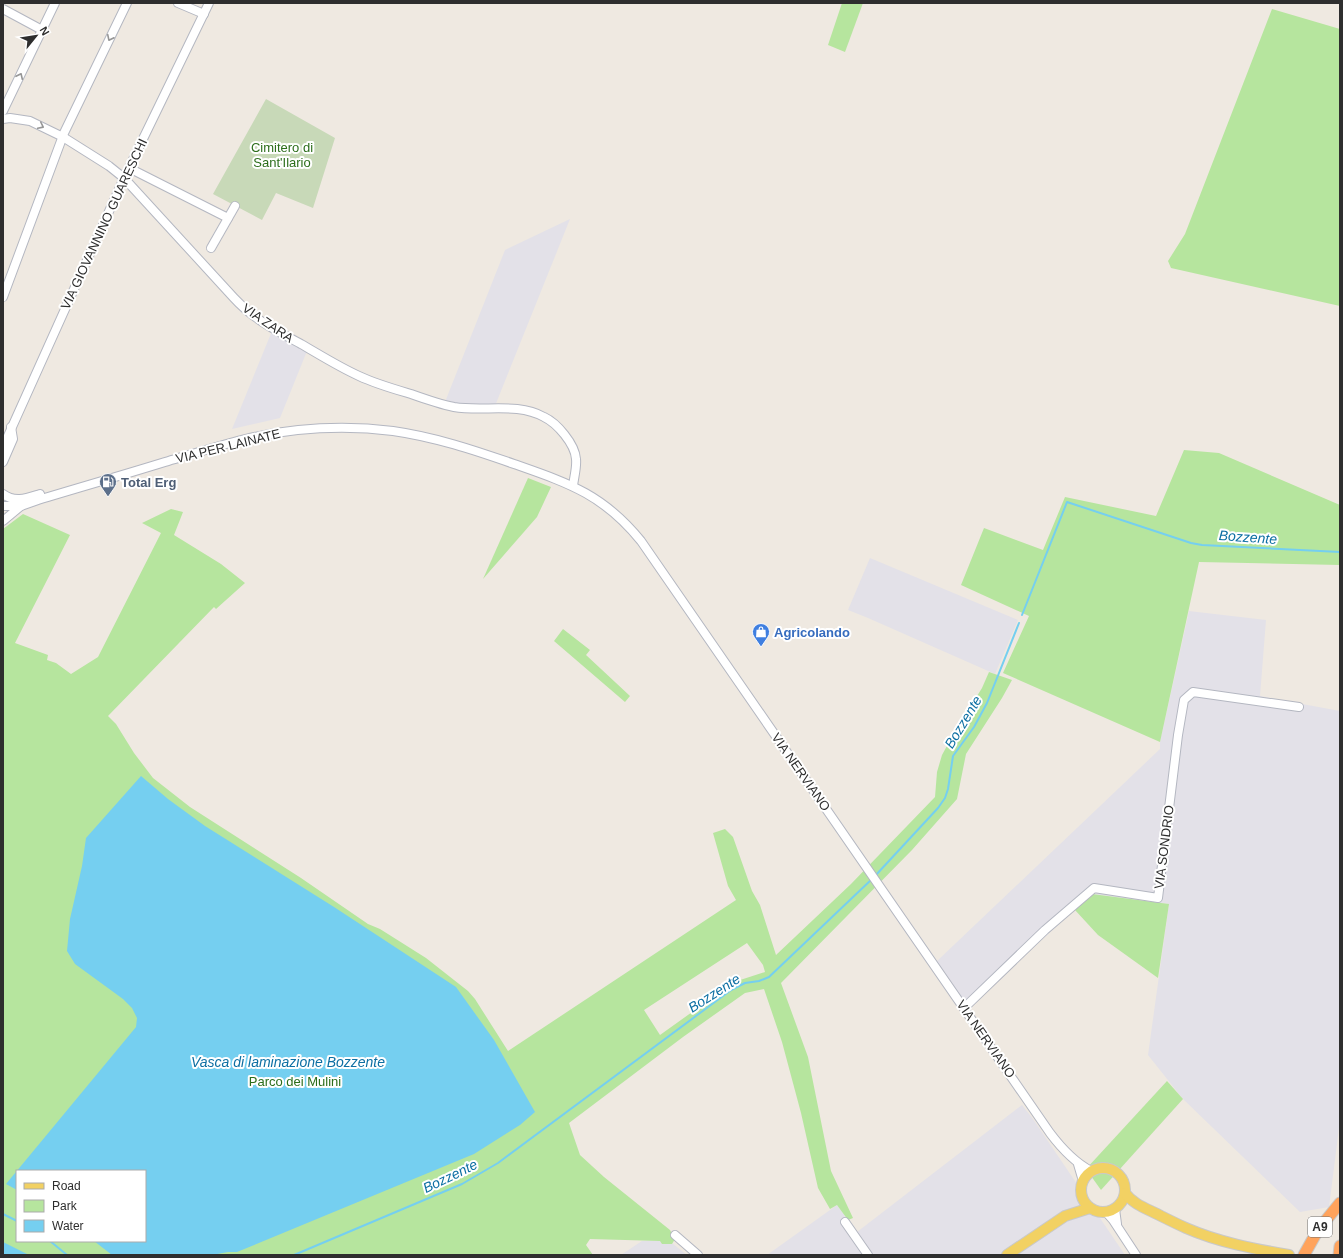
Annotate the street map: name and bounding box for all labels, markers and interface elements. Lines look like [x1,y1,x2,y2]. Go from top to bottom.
north arrow [16,16,56,56]
text: N [37,25,52,37]
one-way arrow [107,34,114,41]
one-way arrow [15,73,23,81]
one-way arrow [36,121,44,129]
street label: VIA GIOVANNINO GUARESCHI [58,136,150,312]
park label: Cimitero di Sant'Ilario [251,140,313,170]
street label: VIA ZARA [240,300,297,346]
street label: VIA PER LAINATE [174,426,282,466]
fuel station icon: Total Erg [98,472,118,497]
place label: Total Erg [121,475,176,490]
water label: Bozzente [1218,527,1278,547]
shop icon: Agricolando [751,622,771,647]
place label: Agricolando [774,625,850,640]
water label: Bozzente [941,693,985,751]
street label: VIA NERVIANO [769,730,833,814]
street label: VIA SONDRIO [1151,804,1177,890]
water label: Bozzente [685,970,743,1016]
street label: VIA NERVIANO [954,997,1018,1081]
water label: Vasca di laminazione Bozzente [191,1054,385,1070]
park label: Parco dei Mulini [249,1074,341,1089]
water label: Bozzente [420,1156,480,1196]
legend [16,1170,146,1242]
text: Road [52,1179,81,1193]
text: Park [52,1199,78,1213]
road number: A9 [1308,1217,1332,1237]
text: Water [52,1219,84,1233]

